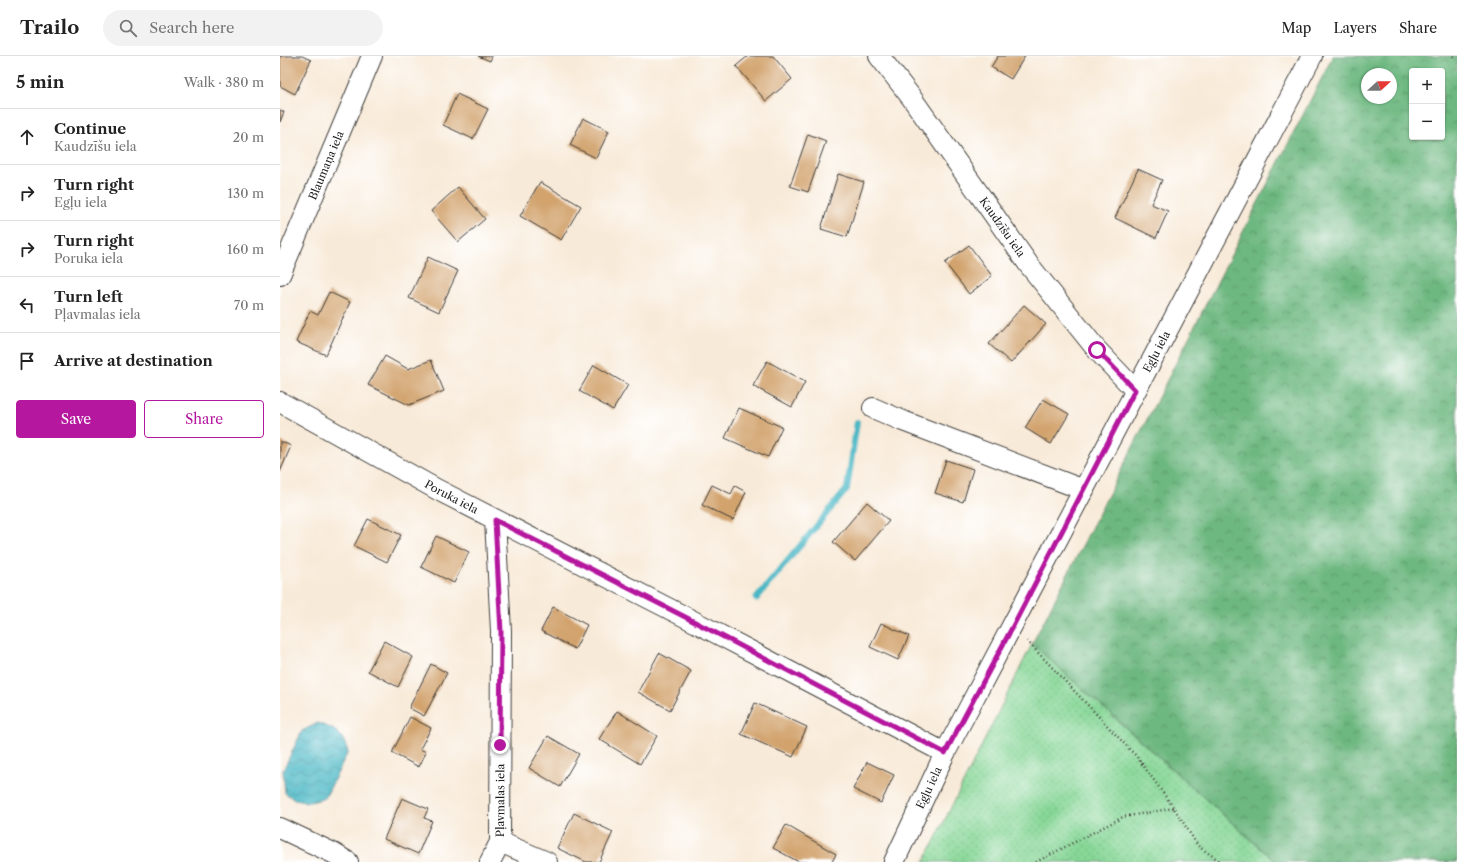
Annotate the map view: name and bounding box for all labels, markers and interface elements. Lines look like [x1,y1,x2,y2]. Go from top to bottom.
search box [103,10,383,46]
text: Trailo [20,16,79,39]
icon: search [117,17,139,39]
text: Search here [149,18,234,37]
text: Map [1281,19,1311,37]
text: Layers [1333,19,1377,37]
text: Share [1399,19,1437,37]
north arrow [1361,68,1397,104]
map controls [1409,68,1445,140]
button: + [1409,68,1445,104]
text: 5 min [16,72,64,92]
text: Walk · 380 m [184,74,264,90]
button: − [1409,104,1445,140]
text: Continue [54,119,126,138]
icon: ahead [16,126,38,148]
street label: Blaumaņa iela [305,128,347,202]
text: 20 m [233,129,264,145]
text: Kaudzīšu iela [54,138,137,154]
text: Turn right [54,175,134,194]
icon: right [16,182,38,204]
text: 130 m [228,185,264,201]
text: Egļu iela [54,194,107,210]
street label: Kaudzīšu iela [977,194,1028,260]
text: Turn right [54,231,134,250]
icon: right [16,238,38,260]
text: 160 m [227,241,264,257]
text: Poruka iela [54,250,123,266]
text: Turn left [54,287,123,306]
icon: left [16,294,38,316]
text: 70 m [234,297,264,313]
text: Pļavmalas iela [54,306,141,322]
street label: Egļu iela [1140,328,1173,375]
route start [1088,341,1106,359]
icon: arrive [16,350,38,372]
text: Arrive at destination [54,351,213,370]
button: Save [16,400,136,438]
button: Share [144,400,264,438]
street label: Poruka iela [422,477,481,517]
route end [491,736,509,754]
street label: Pļavmalas iela [493,763,507,837]
street label: Egļu iela [913,764,945,811]

